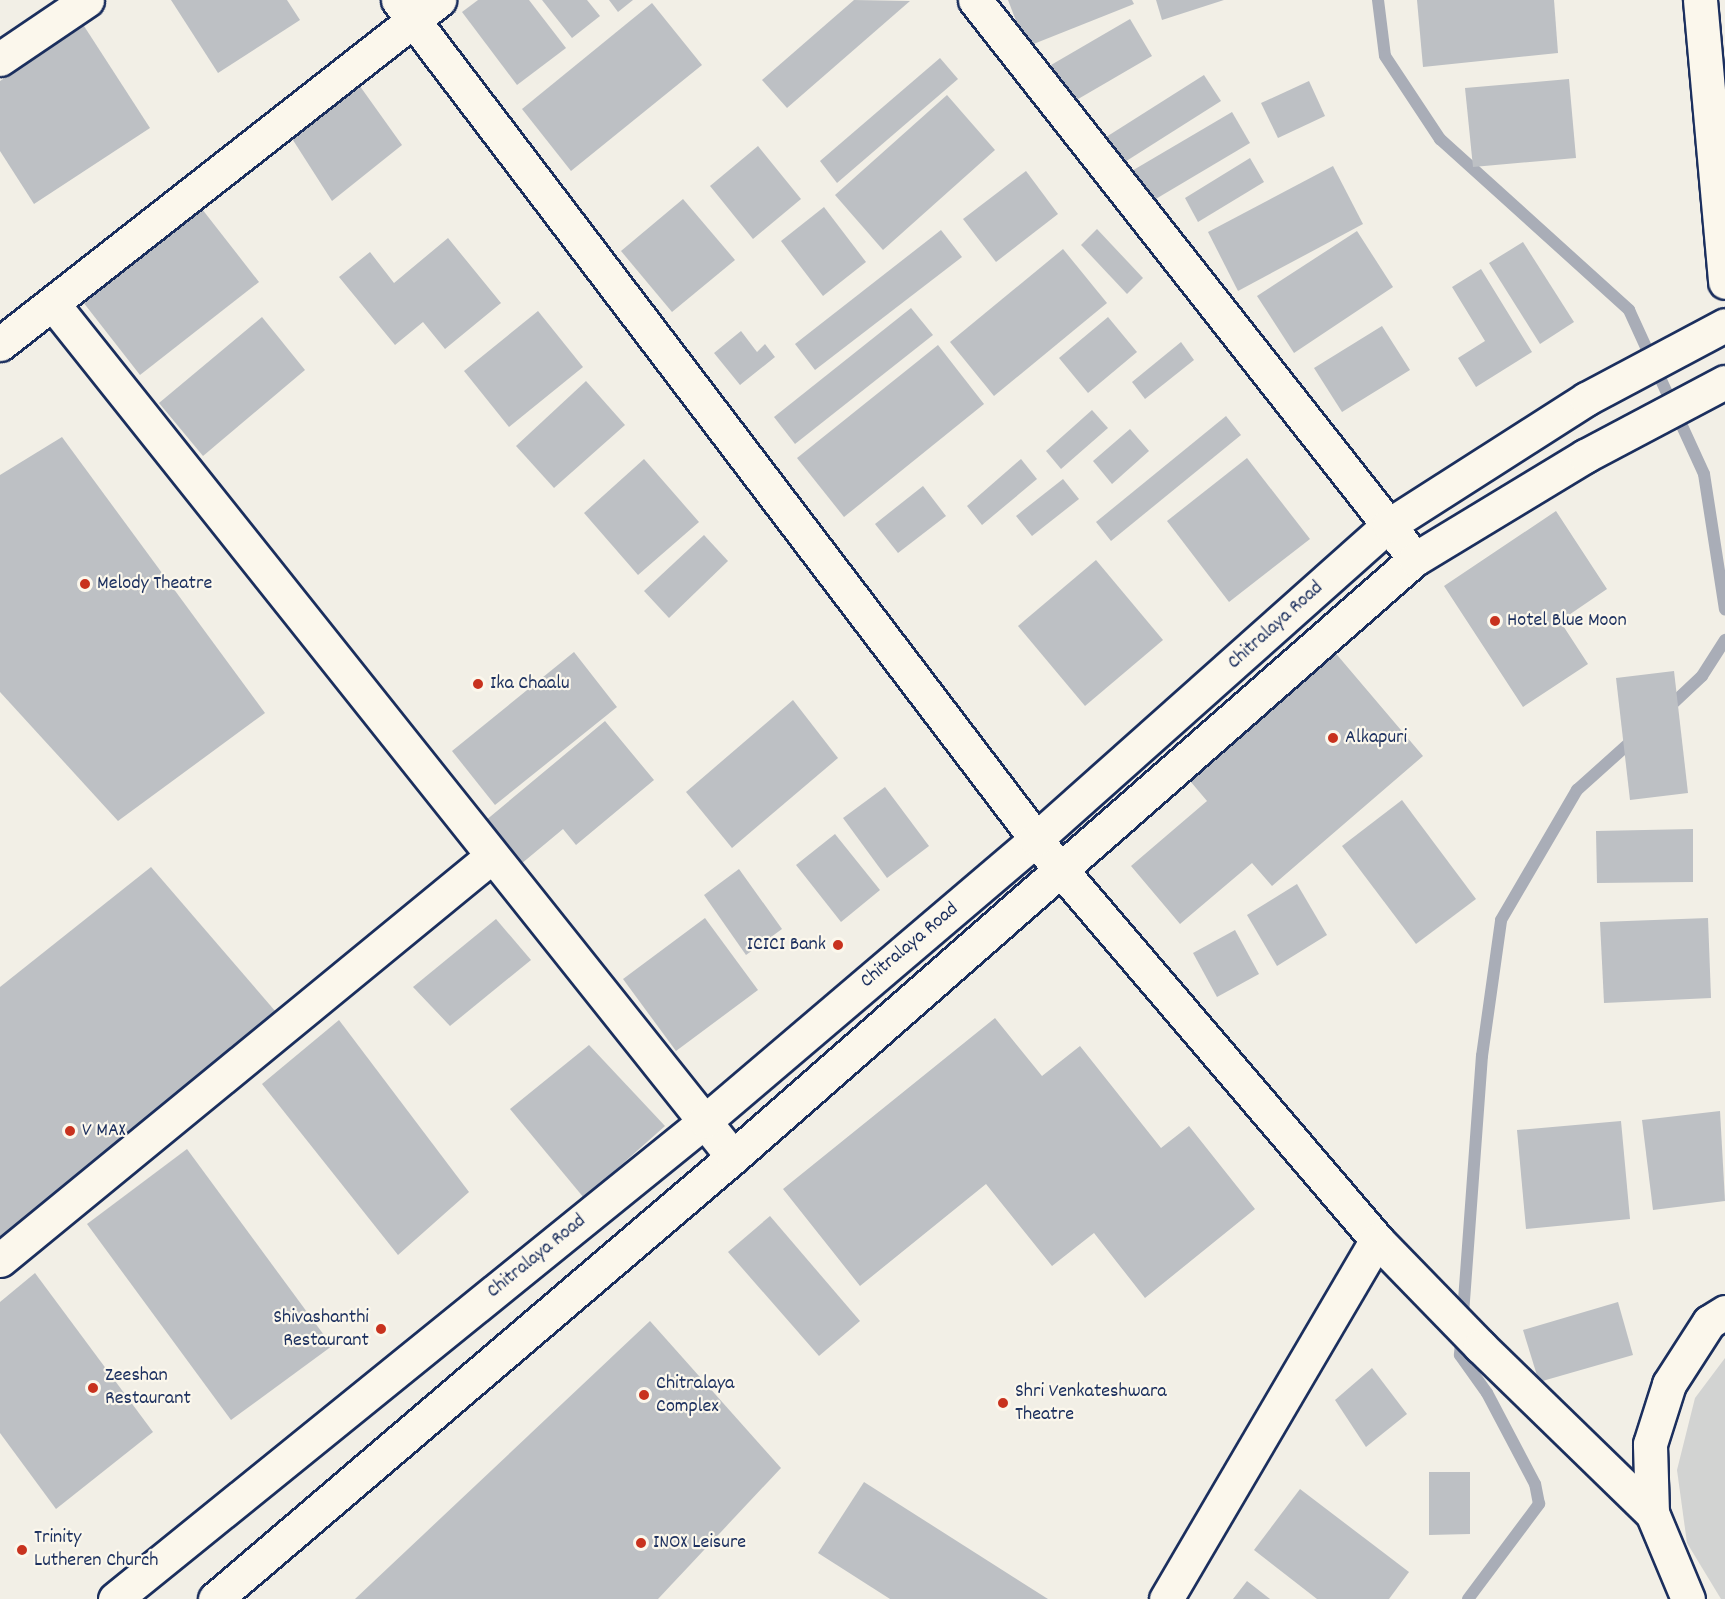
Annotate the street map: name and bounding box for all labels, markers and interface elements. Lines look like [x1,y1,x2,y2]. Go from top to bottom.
place label: Melody Theatre [97,572,212,596]
marker: Melody Theatre [78,577,92,591]
street label: Chitralaya Road [1223,577,1329,675]
place label: Hotel Blue Moon [1507,609,1627,633]
marker: Hotel Blue Moon [1488,614,1502,628]
place label: Ika Chaalu [490,672,570,696]
marker: Ika Chaalu [471,677,485,691]
place label: Alkapuri [1345,726,1407,750]
marker: Alkapuri [1326,731,1340,745]
street label: Chitralaya Road [856,898,964,994]
place label: ICICI Bank [747,933,826,957]
marker: ICICI Bank [831,938,845,952]
place label: V MAX [82,1119,126,1143]
marker: V MAX [63,1124,77,1138]
street label: Chitralaya Road [483,1210,591,1304]
place label: Shivashanthi Restaurant [273,1306,369,1353]
marker: Shivashanthi Restaurant [374,1322,388,1336]
place label: Zeeshan Restaurant [105,1364,191,1411]
place label: Chitralaya Complex [656,1372,734,1419]
place label: Shri Venkateshwara Theatre [1015,1380,1167,1427]
marker: Zeeshan Restaurant [86,1381,100,1395]
marker: Chitralaya Complex [637,1388,651,1402]
marker: Shri Venkateshwara Theatre [996,1396,1010,1410]
place label: Trinity Lutheren Church [34,1526,158,1573]
place label: INOX Leisure [653,1531,746,1555]
marker: INOX Leisure [634,1536,648,1550]
marker: Trinity Lutheren Church [15,1543,29,1557]

